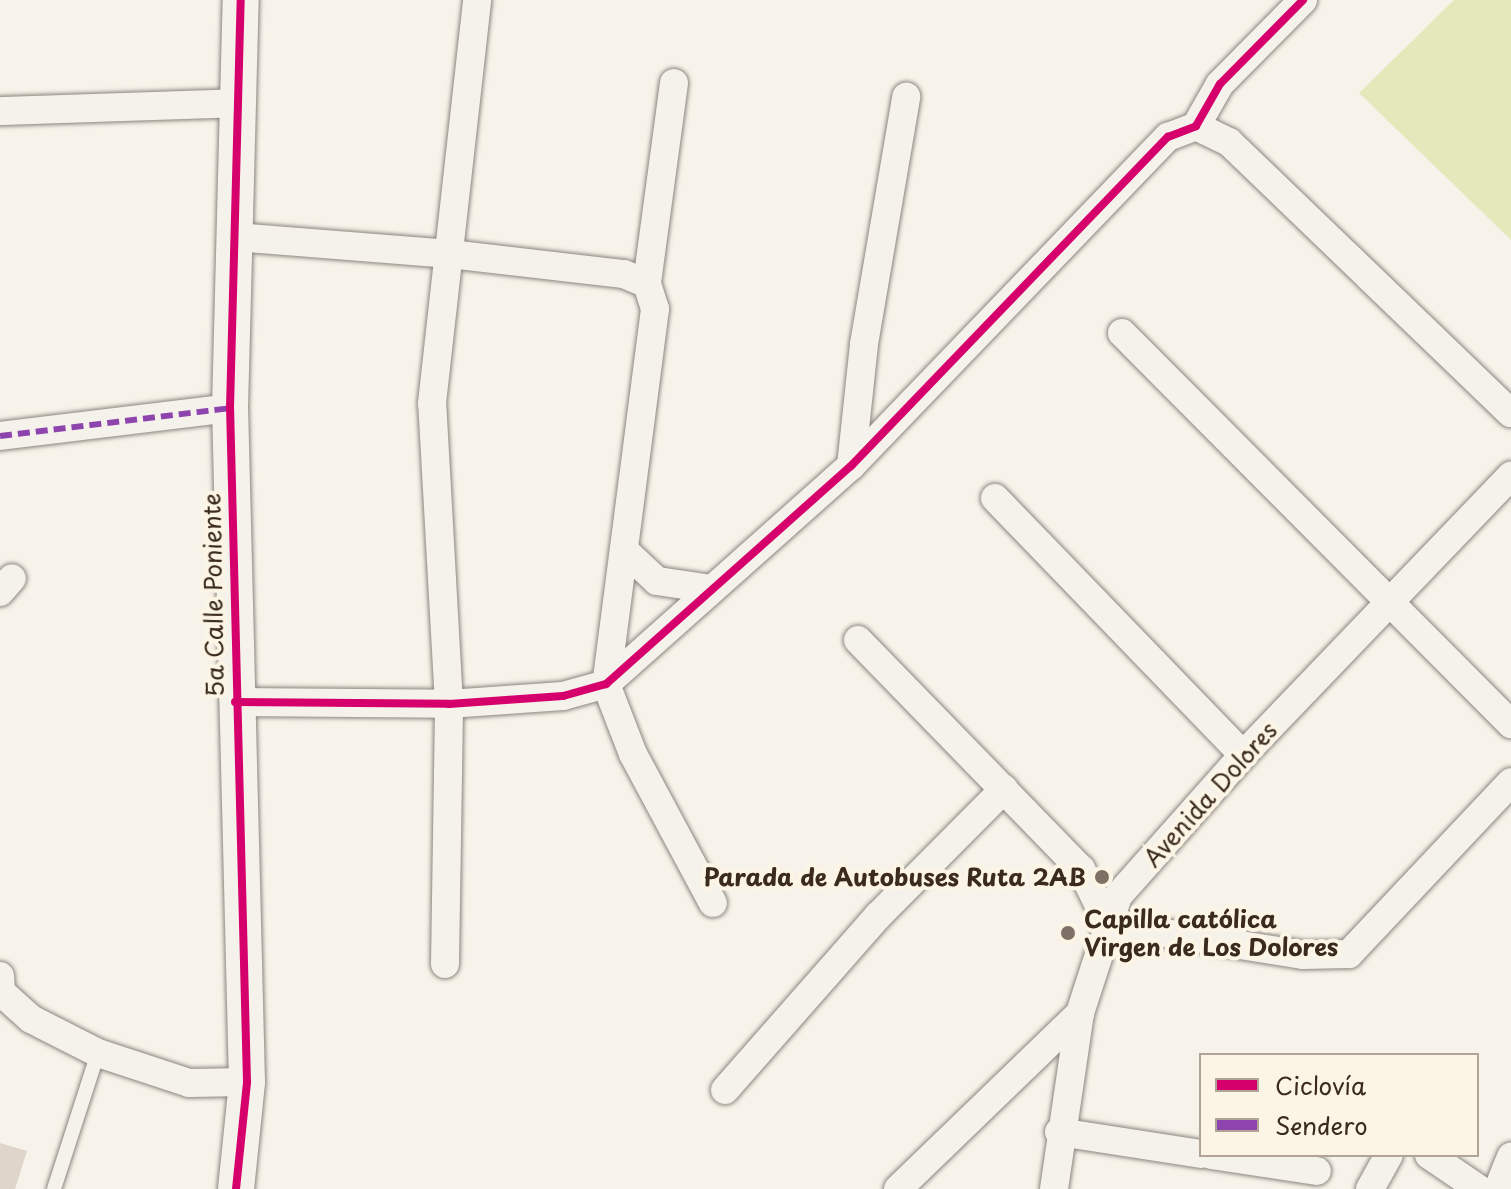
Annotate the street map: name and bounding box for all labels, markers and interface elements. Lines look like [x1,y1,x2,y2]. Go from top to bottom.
street label: 5a Calle Poniente [197,494,229,696]
street label: Avenida Dolores [1137,715,1283,873]
place label: Parada de Autobuses Ruta 2AB [701,863,1086,891]
marker: Parada de Autobuses Ruta 2AB [1093,868,1111,886]
place label: Capilla católica Virgen de Los Dolores [1084,905,1342,961]
marker: Capilla católica Virgen de Los Dolores [1059,924,1077,942]
legend [1199,1053,1479,1157]
text: Ciclovía [1275,1067,1366,1103]
text: Sendero [1275,1107,1367,1143]

